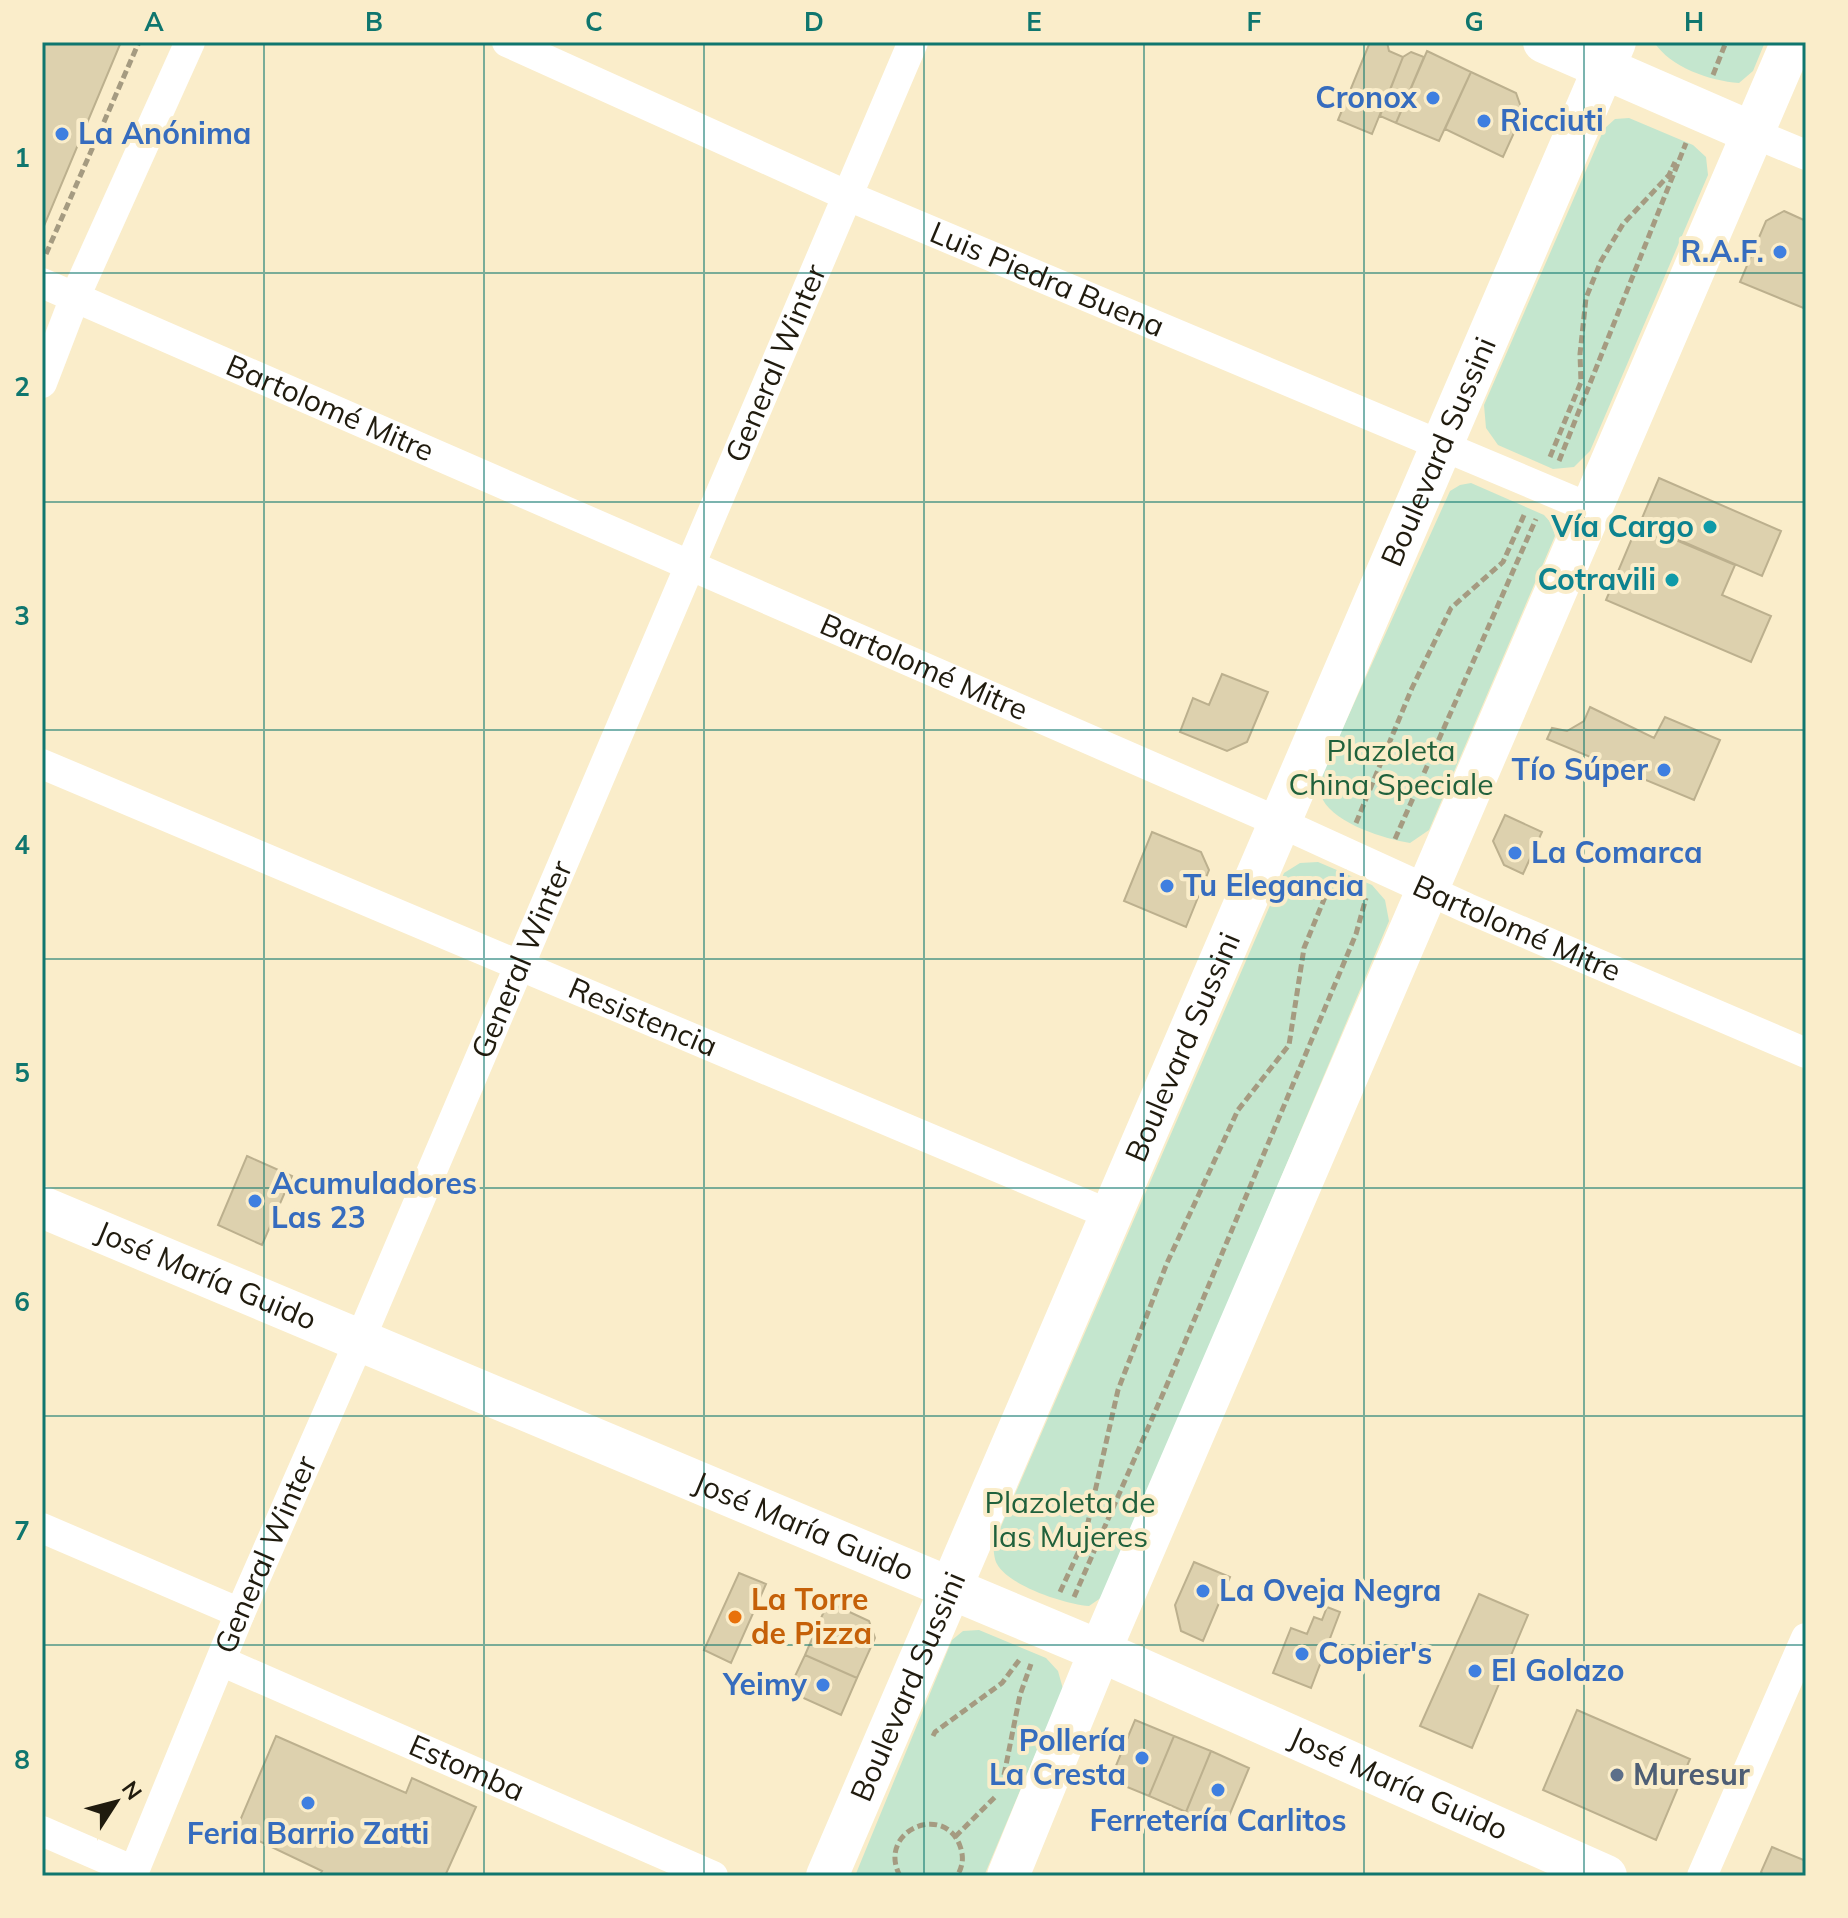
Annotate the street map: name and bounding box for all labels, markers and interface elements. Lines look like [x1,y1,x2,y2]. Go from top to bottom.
text: A [144,5,164,38]
text: B [365,5,383,38]
text: C [585,5,603,38]
text: D [804,5,824,38]
text: E [1026,5,1042,38]
text: F [1247,5,1262,38]
text: G [1464,5,1484,38]
text: H [1684,5,1704,38]
place label: Cronox [1315,78,1418,116]
marker: Cronox [1424,89,1442,107]
place label: Ricciuti [1500,101,1604,139]
marker: Ricciuti [1475,112,1493,130]
place label: La Anónima [78,114,251,152]
marker: La Anónima [53,125,71,143]
text: 1 [14,141,30,174]
street label: Luis Piedra Buena [925,213,1170,345]
place label: R.A.F. [1681,232,1764,270]
marker: R.A.F. [1771,243,1789,261]
street label: General Winter [716,258,834,468]
street label: Boulevard Sussini [1372,331,1504,572]
street label: Bartolomé Mitre [221,346,440,469]
text: 2 [14,370,30,403]
place label: Vía Cargo [1550,507,1694,545]
marker: Vía Cargo [1701,518,1719,536]
place label: Cotravili [1538,560,1656,598]
marker: Cotravili [1663,571,1681,589]
text: 3 [14,599,30,632]
street label: Bartolomé Mitre [815,605,1034,728]
park label: Plazoleta China Speciale [1288,731,1494,803]
place label: Tío Súper [1512,750,1648,788]
marker: Tío Súper [1655,761,1673,779]
text: 4 [14,828,30,861]
place label: La Comarca [1531,833,1703,871]
marker: La Comarca [1506,844,1524,862]
street label: General Winter [462,854,580,1064]
place label: Tu Elegancia [1183,866,1364,904]
street label: Bartolomé Mitre [1407,866,1627,990]
marker: Tu Elegancia [1158,877,1176,895]
street label: Boulevard Sussini [1116,926,1248,1167]
street label: Resistencia [563,968,723,1065]
text: 5 [14,1056,30,1089]
place label: Acumuladores Las 23 [271,1164,477,1236]
marker: Acumuladores Las 23 [246,1192,264,1210]
street label: José María Guido [91,1212,322,1338]
text: 6 [14,1285,30,1318]
street label: General Winter [206,1450,325,1659]
street label: José María Guido [688,1463,920,1589]
park label: Plazoleta de las Mujeres [984,1483,1156,1555]
text: 7 [14,1514,30,1547]
street label: Boulevard Sussini [841,1566,973,1807]
place label: La Oveja Negra [1219,1571,1441,1609]
place label: La Torre de Pizza [751,1580,872,1652]
marker: La Oveja Negra [1194,1582,1212,1600]
marker: La Torre de Pizza [726,1608,744,1626]
place label: Copier's [1318,1634,1432,1672]
marker: Copier's [1293,1645,1311,1663]
place label: El Golazo [1491,1651,1625,1689]
marker: El Golazo [1466,1662,1484,1680]
place label: Yeimy [722,1665,808,1703]
marker: Yeimy [814,1676,832,1694]
street label: José María Guido [1284,1718,1514,1848]
place label: Pollería La Cresta [989,1721,1126,1793]
street label: Estomba [403,1726,530,1809]
text: 8 [14,1743,30,1776]
marker: Pollería La Cresta [1133,1749,1151,1767]
place label: Muresur [1633,1755,1750,1793]
north arrow [76,1762,156,1842]
marker: Muresur [1608,1766,1626,1784]
text: N [116,1775,148,1805]
marker: Ferretería Carlitos [1209,1781,1227,1799]
marker: Feria Barrio Zatti [299,1794,317,1812]
place label: Ferretería Carlitos [1090,1801,1346,1839]
place label: Feria Barrio Zatti [187,1814,429,1852]

